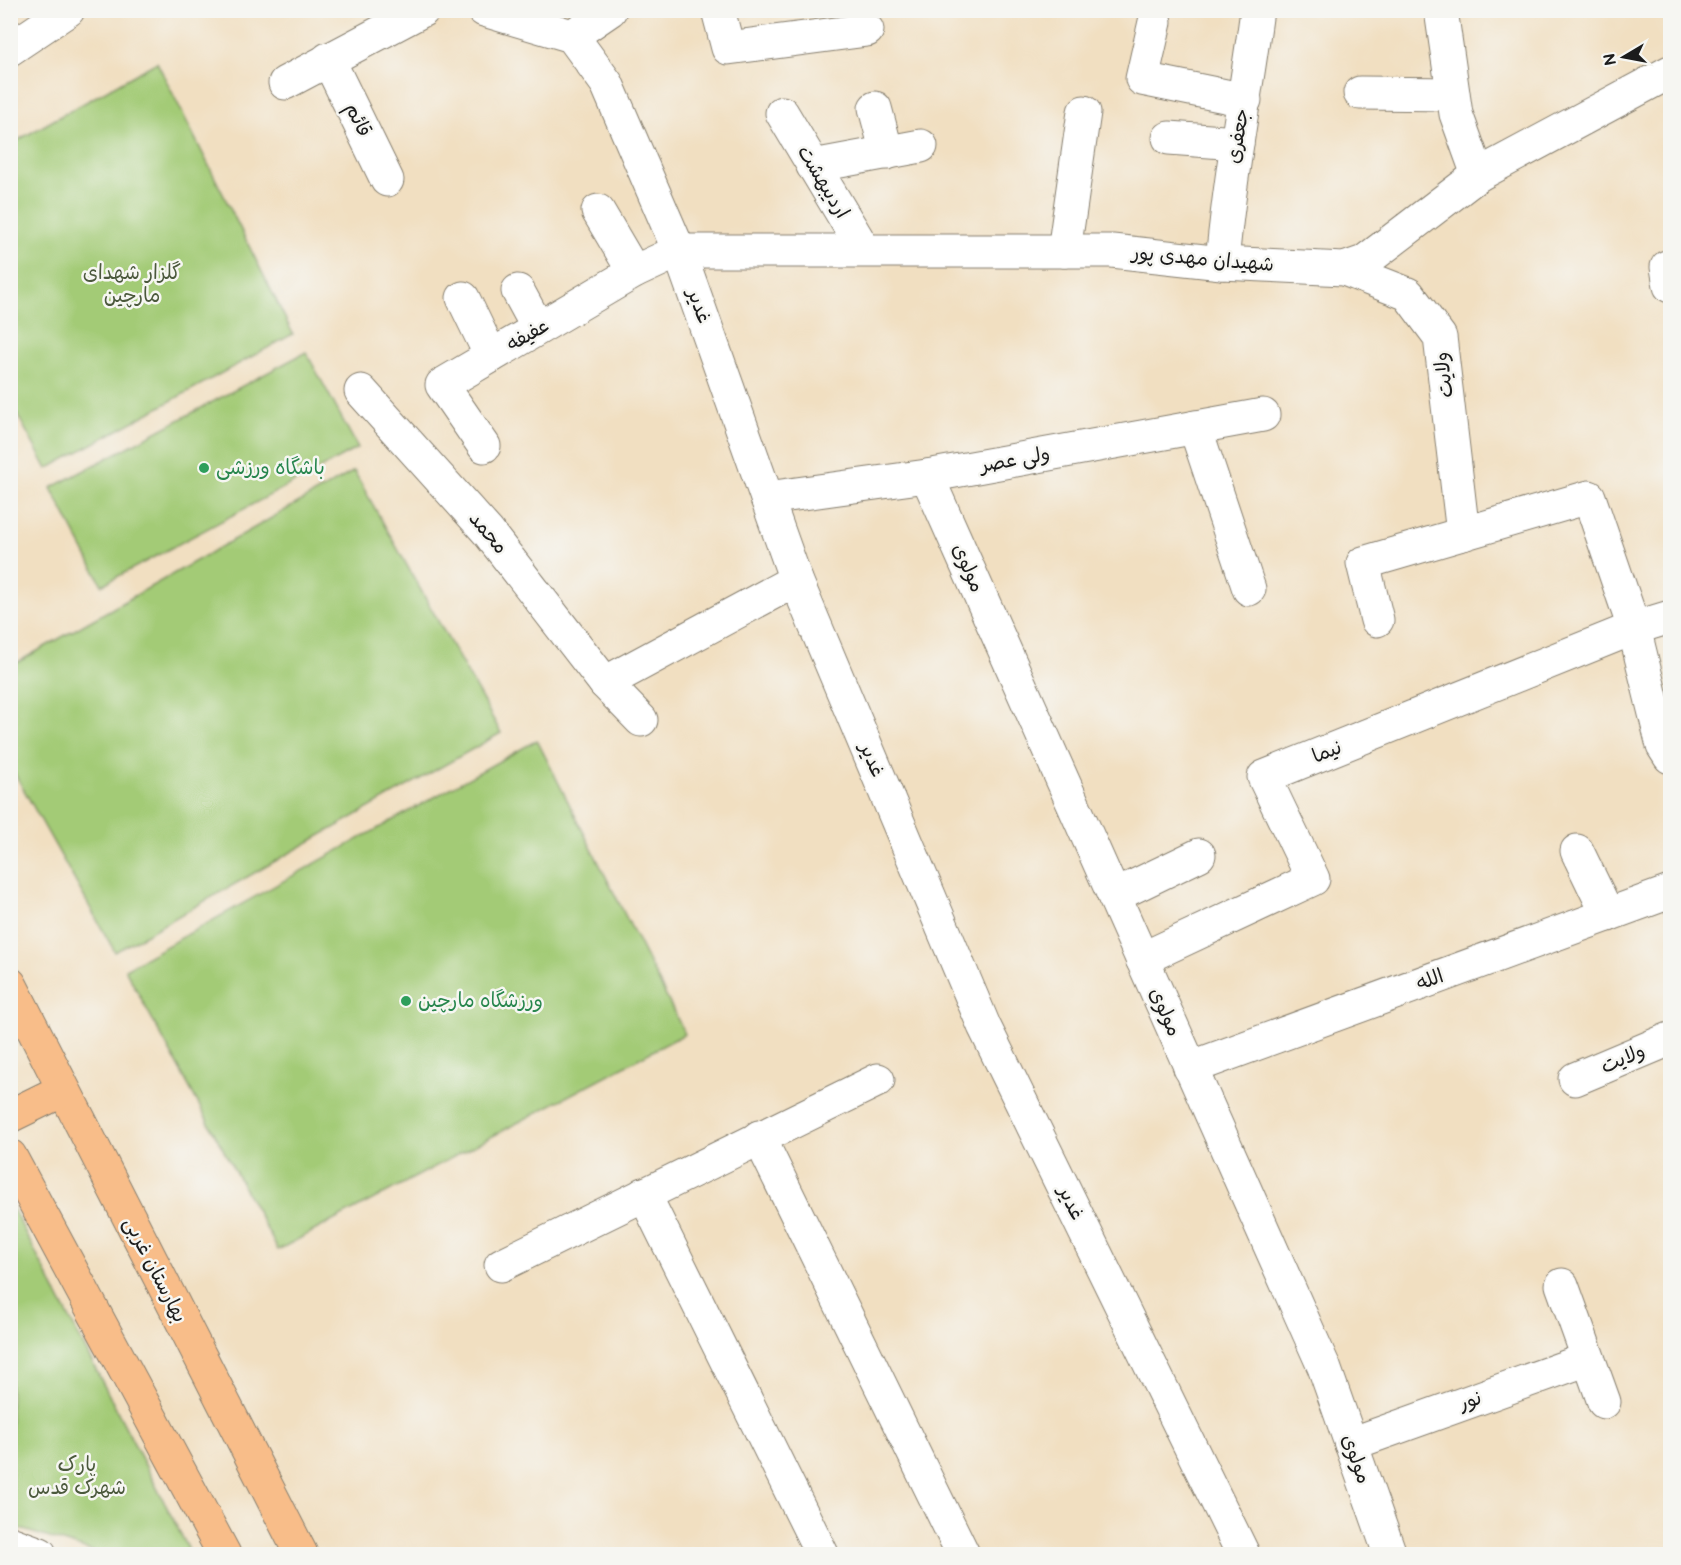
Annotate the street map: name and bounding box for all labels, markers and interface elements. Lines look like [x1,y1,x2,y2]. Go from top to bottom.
north arrow [1594,27,1654,87]
text: N [1600,52,1621,67]
street label: قائم [338,99,376,142]
street label: جعفری [1221,107,1255,165]
street label: اردیبهشت [792,141,854,223]
street label: شهیدان مهدی پور [1129,241,1275,277]
park label: گلزار شهدای مارچین [83,261,181,308]
street label: غدیر [681,284,716,327]
street label: عفیفه [503,313,553,357]
street label: ولایت [1429,351,1459,399]
street label: ولی عصر [976,442,1052,478]
place label: باشگاه ورزشی [216,456,325,480]
marker: باشگاه ورزشی [197,461,211,475]
street label: محمد [463,507,513,559]
street label: مولوی [947,540,989,596]
street label: نیما [1309,735,1345,769]
street label: غدیر [853,737,890,781]
street label: الله [1413,964,1447,996]
street label: مولوی [1144,984,1186,1040]
place label: ورزشگاه مارچین [418,989,543,1013]
marker: ورزشگاه مارچین [399,994,413,1008]
street label: ولایت [1597,1039,1649,1079]
street label: غدیر [1052,1180,1089,1224]
street label: بهارستان غربی [118,1213,192,1327]
street label: نور [1454,1386,1485,1417]
street label: مولوی [1336,1431,1376,1487]
park label: پارک شهرک قدس [28,1453,126,1500]

